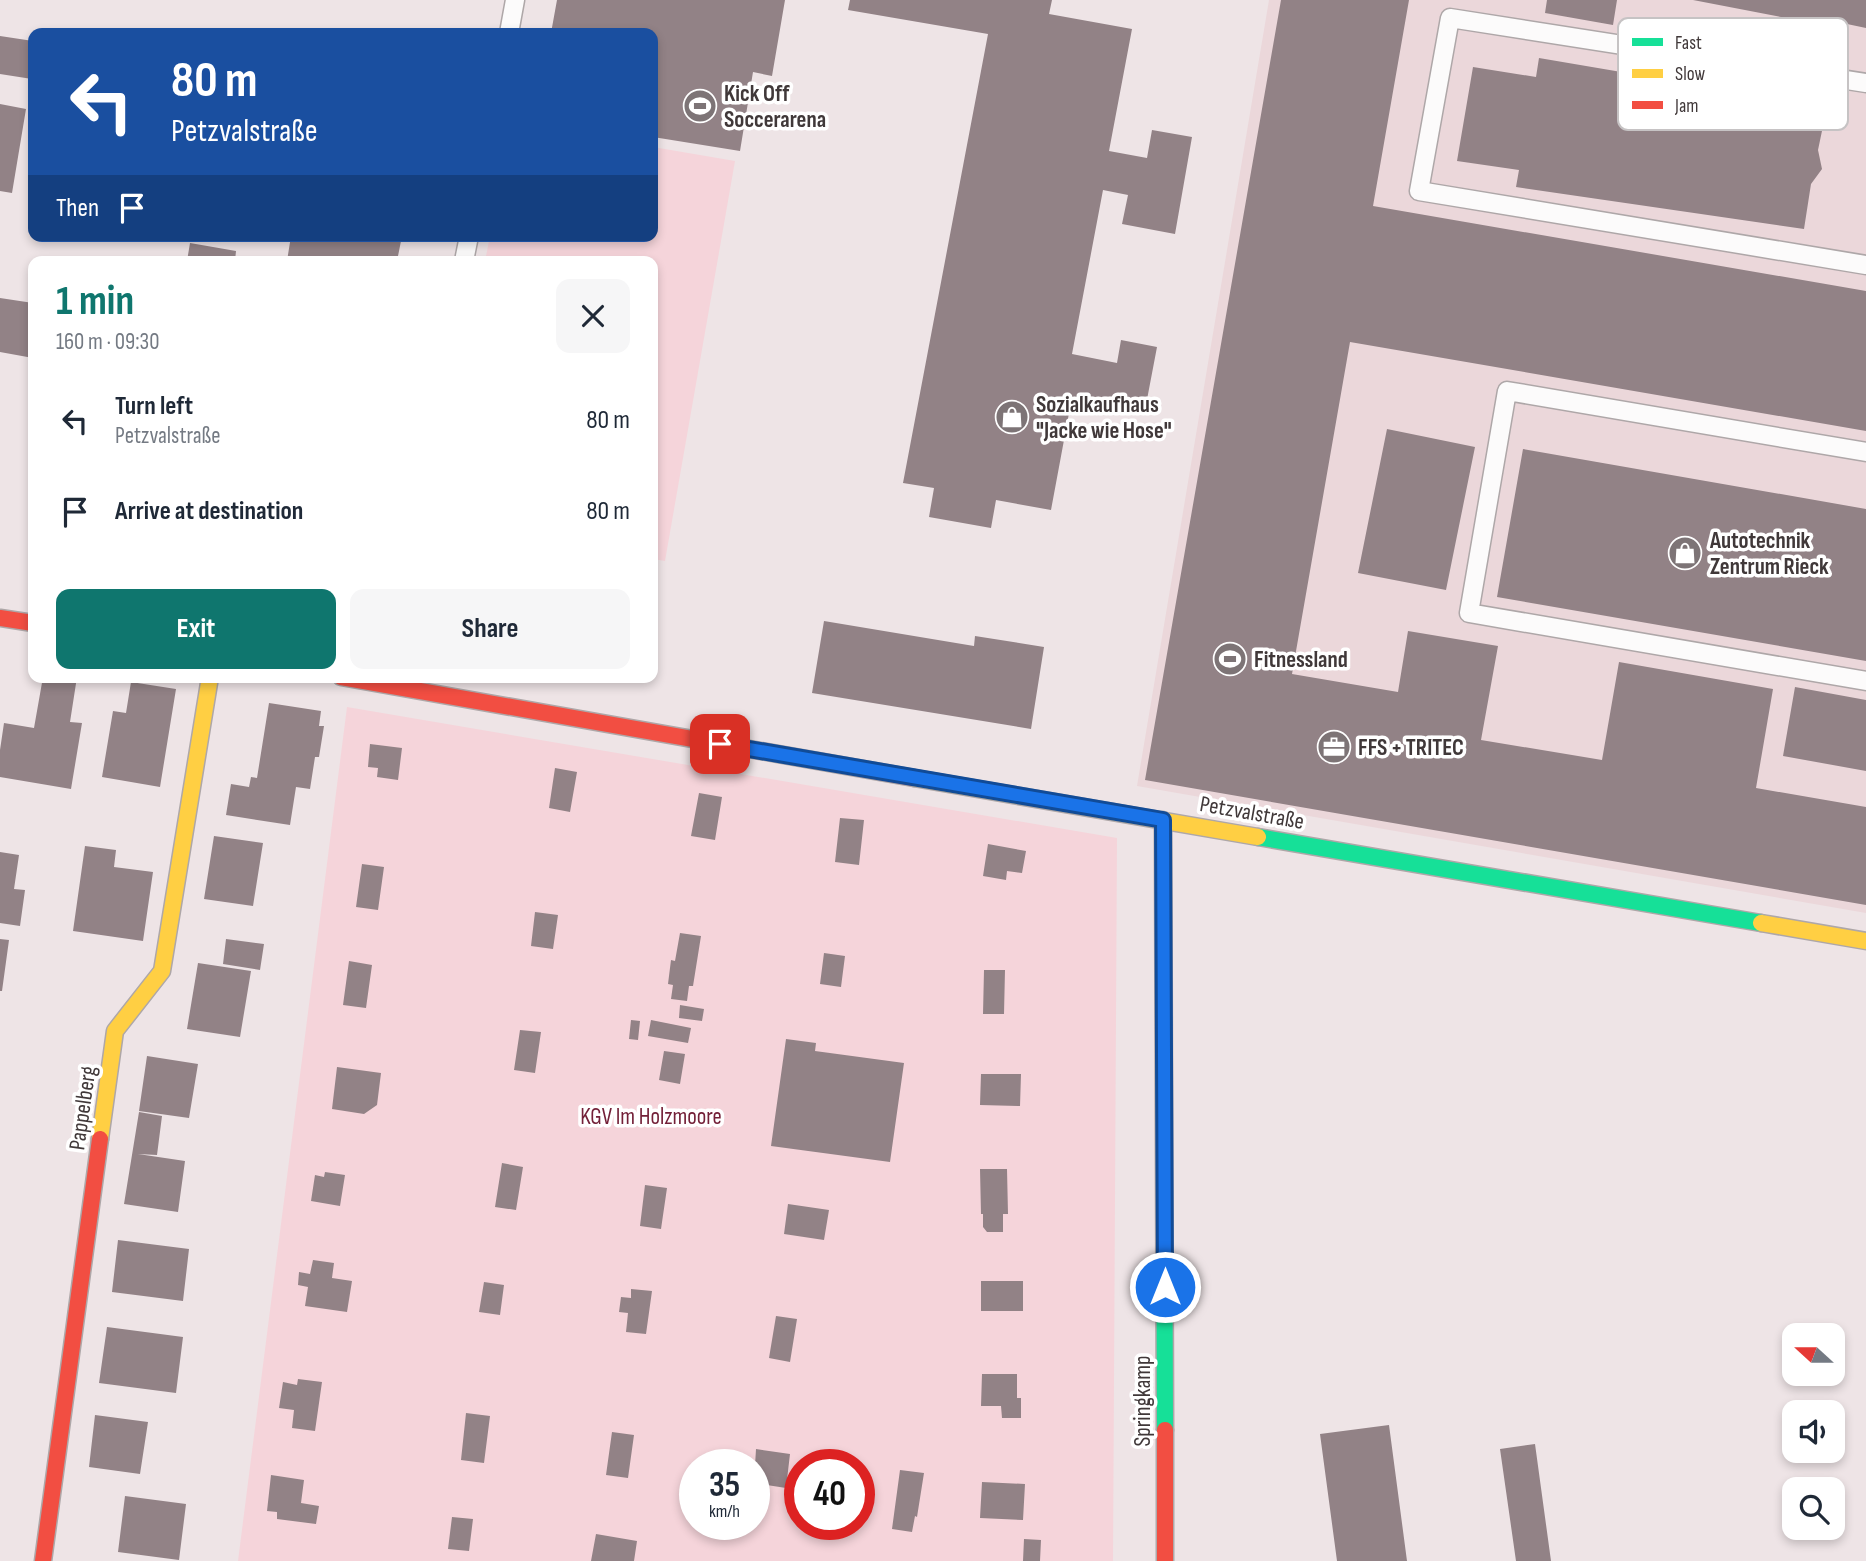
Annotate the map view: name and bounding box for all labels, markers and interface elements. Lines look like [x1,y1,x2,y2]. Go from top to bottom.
legend [1618,18,1848,130]
text: Fast [1675,32,1702,55]
text: 80 m [171,52,258,111]
icon: left [56,56,147,147]
text: Slow [1675,63,1705,86]
place label: Kick Off Soccerarena [724,80,826,134]
sports icon: Kick Off Soccerarena [681,87,719,125]
text: Jam [1674,95,1698,118]
text: Petzvalstraße [171,112,318,151]
icon: arrive [113,189,151,227]
text: Then [56,193,99,224]
text: 1 min [56,276,134,327]
button: close [556,279,630,353]
text: 160 m · 09:30 [56,328,159,356]
text: Turn left [115,391,193,422]
place label: Sozialkaufhaus "Jacke wie Hose" [1036,391,1172,445]
shop icon: Sozialkaufhaus "Jacke wie Hose" [993,398,1031,436]
icon: left [56,402,94,440]
text: 80 m [586,405,630,436]
text: Petzvalstraße [115,422,220,450]
icon: arrive [56,493,94,531]
text: Arrive at destination [115,496,303,527]
text: 80 m [586,496,630,527]
place label: Autotechnik Zentrum Rieck [1709,527,1829,581]
shop icon: Autotechnik Zentrum Rieck [1666,534,1704,572]
button: Exit [56,589,336,669]
button: Share [350,589,630,669]
sports icon: Fitnessland [1211,640,1249,678]
place label: Fitnessland [1254,646,1348,674]
pin [690,714,750,774]
icon: arrive [701,725,739,763]
office icon: FFS + TRITEC [1315,728,1353,766]
place label: FFS + TRITEC [1358,734,1464,762]
street label: Petzvalstraße [1198,790,1306,836]
street label: Pappelberg [63,1064,103,1152]
park label: KGV Im Holzmoore [580,1103,722,1131]
position arrow [1128,1250,1202,1324]
north arrow [1782,1323,1844,1386]
map controls [1782,1323,1845,1540]
street label: Springkamp [1129,1355,1157,1447]
button: sound [1782,1400,1845,1463]
speed limit sign: 40 [784,1449,875,1540]
text: 35 [709,1464,740,1507]
button: search [1782,1477,1845,1540]
text: km/h [709,1501,740,1522]

